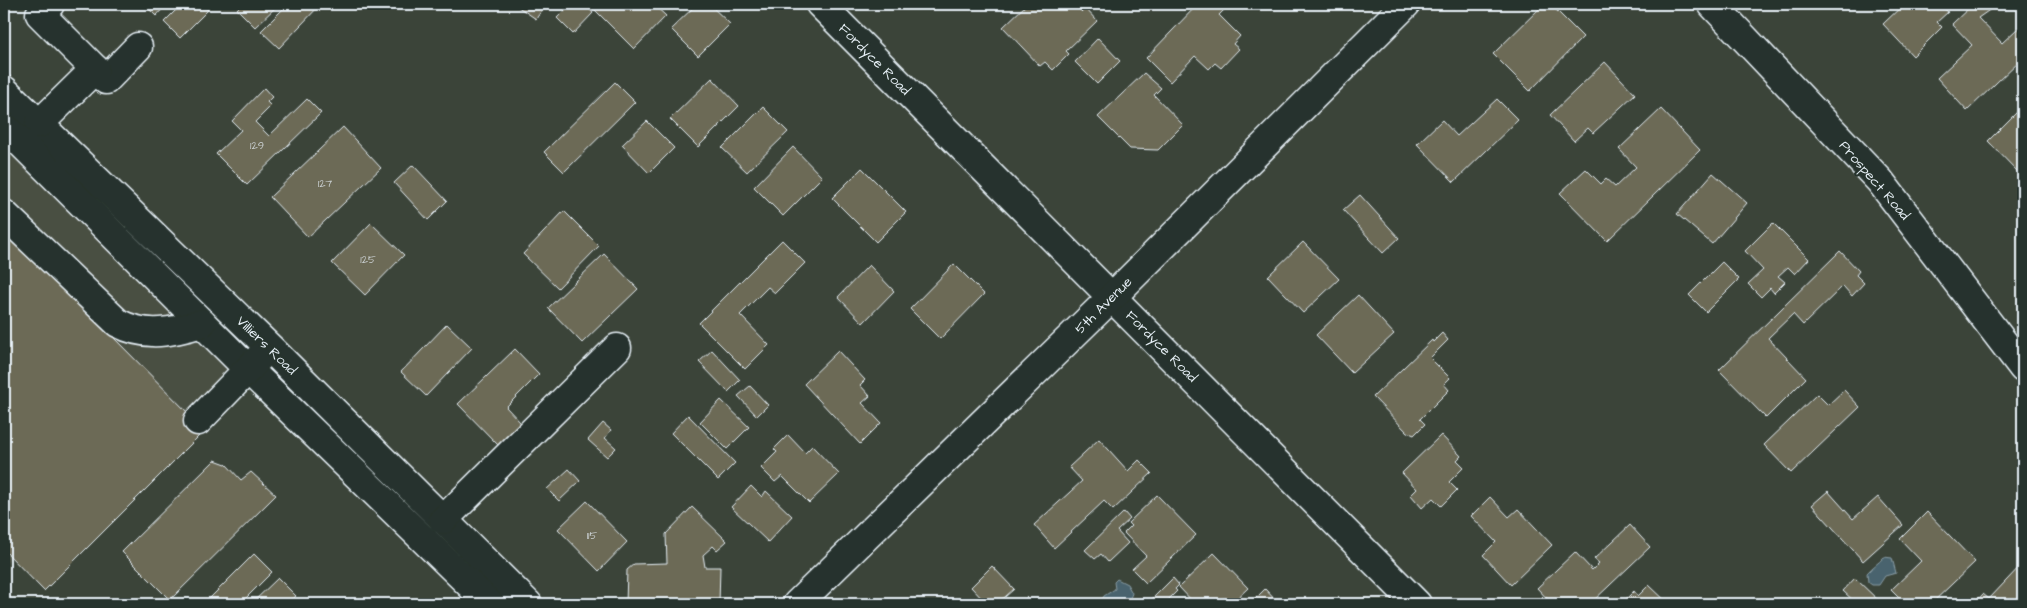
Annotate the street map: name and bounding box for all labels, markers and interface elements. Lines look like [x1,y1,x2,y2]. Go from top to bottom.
street label: Fordyce Road [834,19,915,100]
street label: Prospect Road [1834,137,1914,225]
house number: 129 [250,138,264,153]
house number: 127 [318,176,332,191]
house number: 125 [360,252,376,267]
street label: 5th Avenue [1071,272,1137,339]
street label: Fordyce Road [1121,306,1202,387]
street label: Villiers Road [231,312,301,380]
house number: 115 [587,528,598,543]

